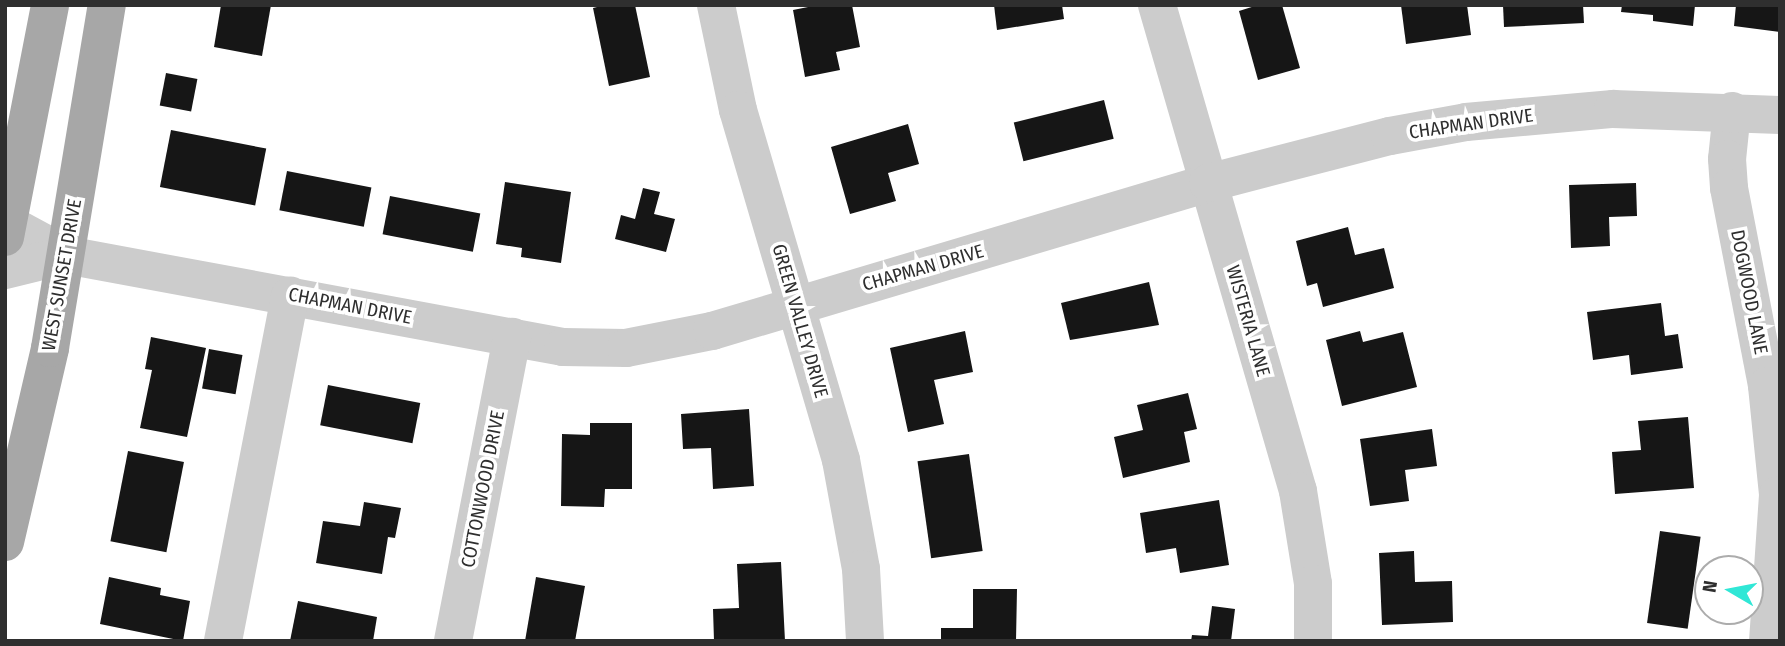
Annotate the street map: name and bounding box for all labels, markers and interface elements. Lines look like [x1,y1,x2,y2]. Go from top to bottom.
street label: CHAPMAN DRIVE [1408,104,1534,144]
street label: WEST SUNSET DRIVE [37,197,87,353]
street label: DOGWOOD LANE [1726,228,1772,356]
street label: CHAPMAN DRIVE [860,240,986,296]
street label: GREEN VALLEY DRIVE [767,241,833,401]
street label: WISTERIA LANE [1221,263,1275,379]
street label: CHAPMAN DRIVE [286,283,414,329]
street label: COTTONWOOD DRIVE [457,409,509,569]
north arrow [1694,555,1764,625]
text: N [1697,579,1722,594]

